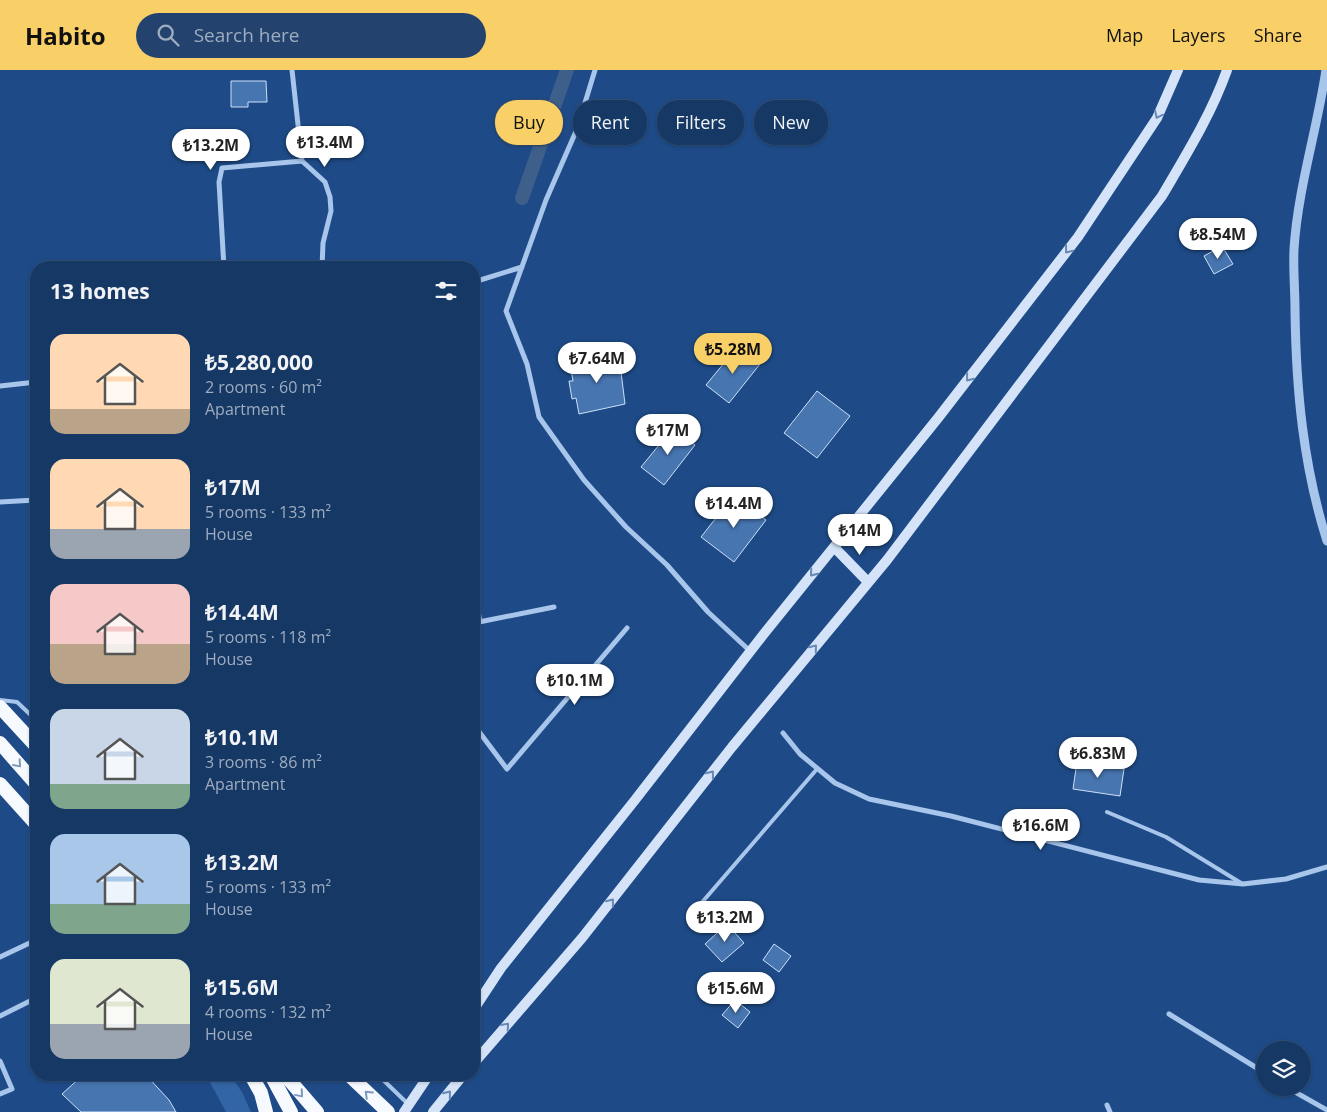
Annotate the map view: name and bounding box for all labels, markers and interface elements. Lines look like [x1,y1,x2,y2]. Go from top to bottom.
search box [136,13,486,58]
text: Habito [25,19,106,52]
icon: search [154,21,182,49]
text: Search here [194,22,300,48]
text: Map [1106,23,1143,47]
text: Layers [1171,23,1226,47]
text: Share [1254,23,1302,47]
chip: Buy [495,100,563,145]
chip: Rent [573,100,647,145]
chip: Filters [657,100,744,145]
chip: New [754,100,828,145]
one-way arrow [1154,109,1164,118]
pin: ₺13.4M [284,126,366,168]
pin: ₺13.2M [170,128,252,171]
text: ₺13.4M [297,131,353,153]
text: ₺13.2M [183,134,239,156]
pin: ₺8.54M [1177,218,1259,260]
text: ₺8.54M [1190,223,1246,245]
one-way arrow [1065,244,1074,254]
text: 13 homes [50,277,150,305]
icon: filters [432,277,460,305]
pin: ₺5.28M [692,332,774,375]
text: ₺5.28M [705,338,761,360]
pin: ₺7.64M [556,342,638,384]
text: ₺7.64M [569,347,625,369]
text: ₺5,280,000 [205,348,313,376]
icon: home [90,354,150,414]
one-way arrow [966,372,974,381]
text: 2 rooms · 60 m² [205,376,322,398]
text: Apartment [205,398,285,420]
pin: ₺17M [638,414,698,456]
text: ₺17M [647,419,689,441]
text: ₺17M [205,473,261,501]
icon: home [90,479,150,539]
pin: ₺14.4M [693,486,775,529]
text: ₺14.4M [706,492,762,514]
text: 5 rooms · 133 m² [205,501,331,523]
pin: ₺14M [830,514,890,556]
text: ₺14M [839,519,881,541]
text: House [205,523,253,545]
one-way arrow [809,568,818,577]
text: ₺14.4M [205,598,279,626]
icon: home [90,604,150,664]
text: 5 rooms · 118 m² [205,626,331,648]
one-way arrow [808,645,817,654]
text: House [205,648,253,670]
pin: ₺10.1M [534,664,616,706]
text: ₺10.1M [547,669,603,691]
text: ₺10.1M [205,723,279,751]
icon: home [90,729,150,789]
pin: ₺6.83M [1057,736,1139,779]
text: ₺6.83M [1070,742,1126,764]
text: 3 rooms · 86 m² [205,751,322,773]
one-way arrow [12,758,21,767]
one-way arrow [706,771,714,780]
text: Apartment [205,773,285,795]
pin: ₺16.6M [1000,808,1082,851]
text: ₺16.6M [1013,814,1069,836]
text: ₺13.2M [205,848,279,876]
icon: home [90,854,150,914]
text: 5 rooms · 133 m² [205,876,331,898]
text: House [205,898,253,920]
one-way arrow [605,899,613,908]
pin: ₺13.2M [684,900,766,943]
text: ₺13.2M [697,906,753,928]
pin: ₺15.6M [695,972,777,1014]
text: ₺15.6M [205,973,279,1001]
text: ₺15.6M [708,977,764,999]
icon: home [90,979,150,1039]
text: 4 rooms · 132 m² [205,1001,331,1023]
one-way arrow [500,1022,509,1031]
text: House [205,1023,253,1045]
map controls [1256,1041,1311,1096]
button: layers [1256,1041,1311,1096]
one-way arrow [295,1088,303,1097]
one-way arrow [365,1090,374,1099]
one-way arrow [443,1090,452,1099]

